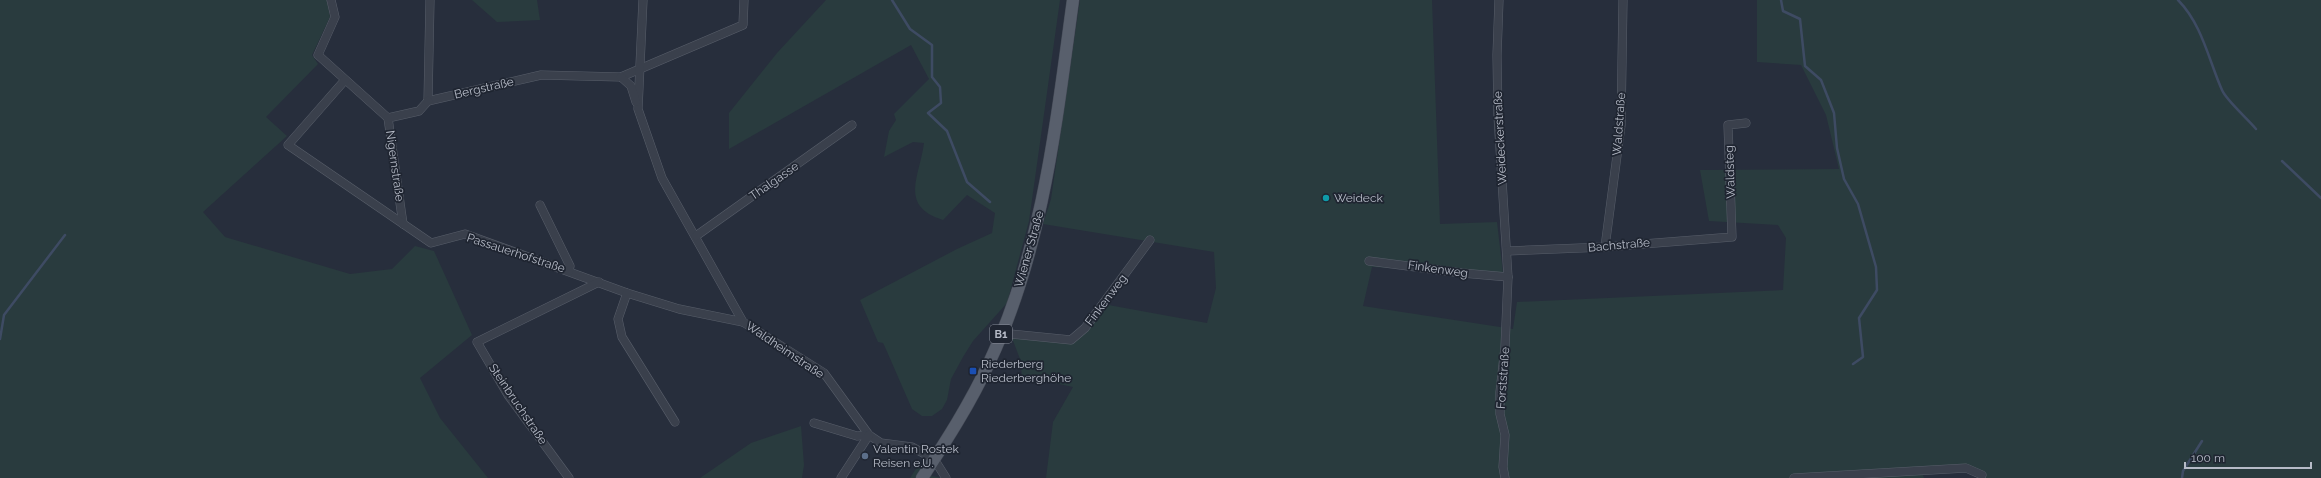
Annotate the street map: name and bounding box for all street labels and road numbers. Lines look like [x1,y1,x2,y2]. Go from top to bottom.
street label: Bergstraße [453,74,515,102]
street label: Weideckerstraße [1491,91,1509,185]
street label: Waldstraße [1610,92,1628,156]
street label: Nigernstraße [383,129,407,203]
street label: Waldsteg [1722,145,1738,199]
street label: Thalgasse [747,159,801,203]
street label: Wiener Straße [1011,209,1047,289]
street label: Passauerhofstraße [465,230,567,276]
street label: Bachstraße [1587,235,1651,255]
street label: Finkenweg [1407,258,1469,280]
street label: Finkenweg [1082,272,1130,328]
street label: Waldheimstraße [743,319,827,381]
road number: B1 [990,325,1012,343]
street label: Forststraße [1494,347,1512,409]
street label: Steinbruchstraße [486,361,550,447]

